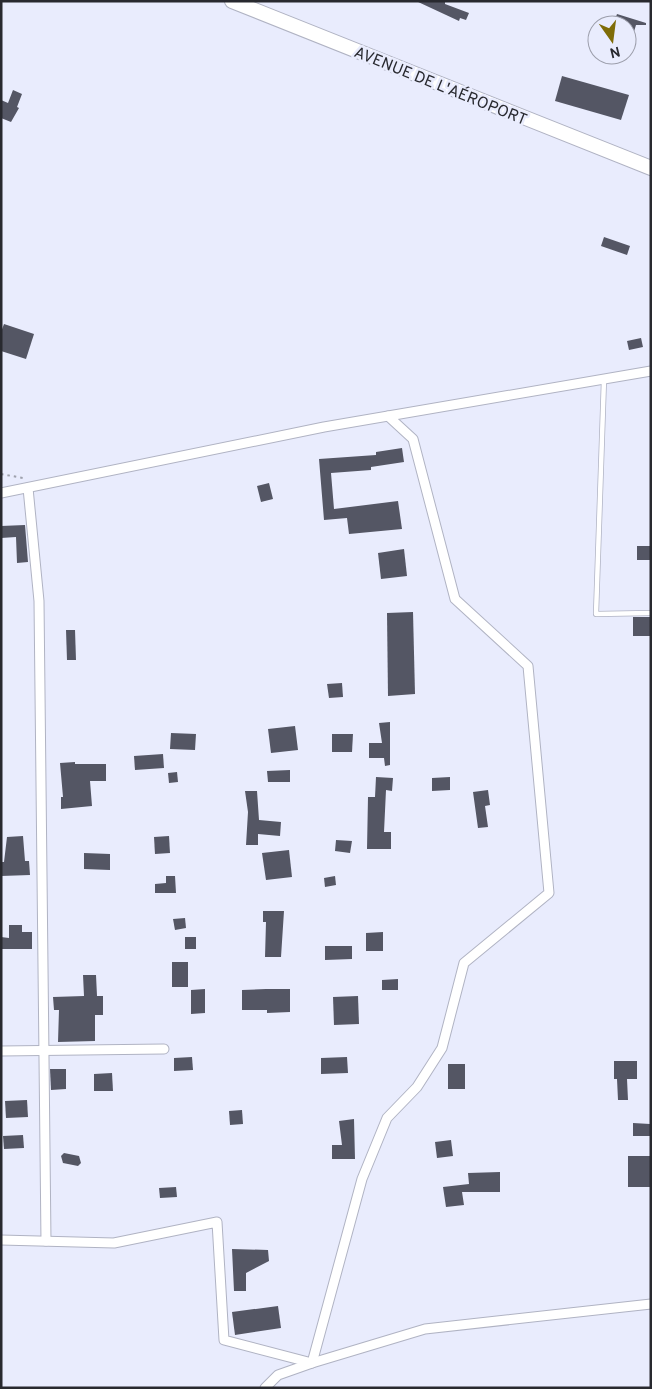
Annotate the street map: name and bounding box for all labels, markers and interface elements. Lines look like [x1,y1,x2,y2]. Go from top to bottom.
north arrow [587,15,637,65]
street label: AVENUE DE L'AÉROPORT [351,41,530,131]
text: N [608,42,622,61]

